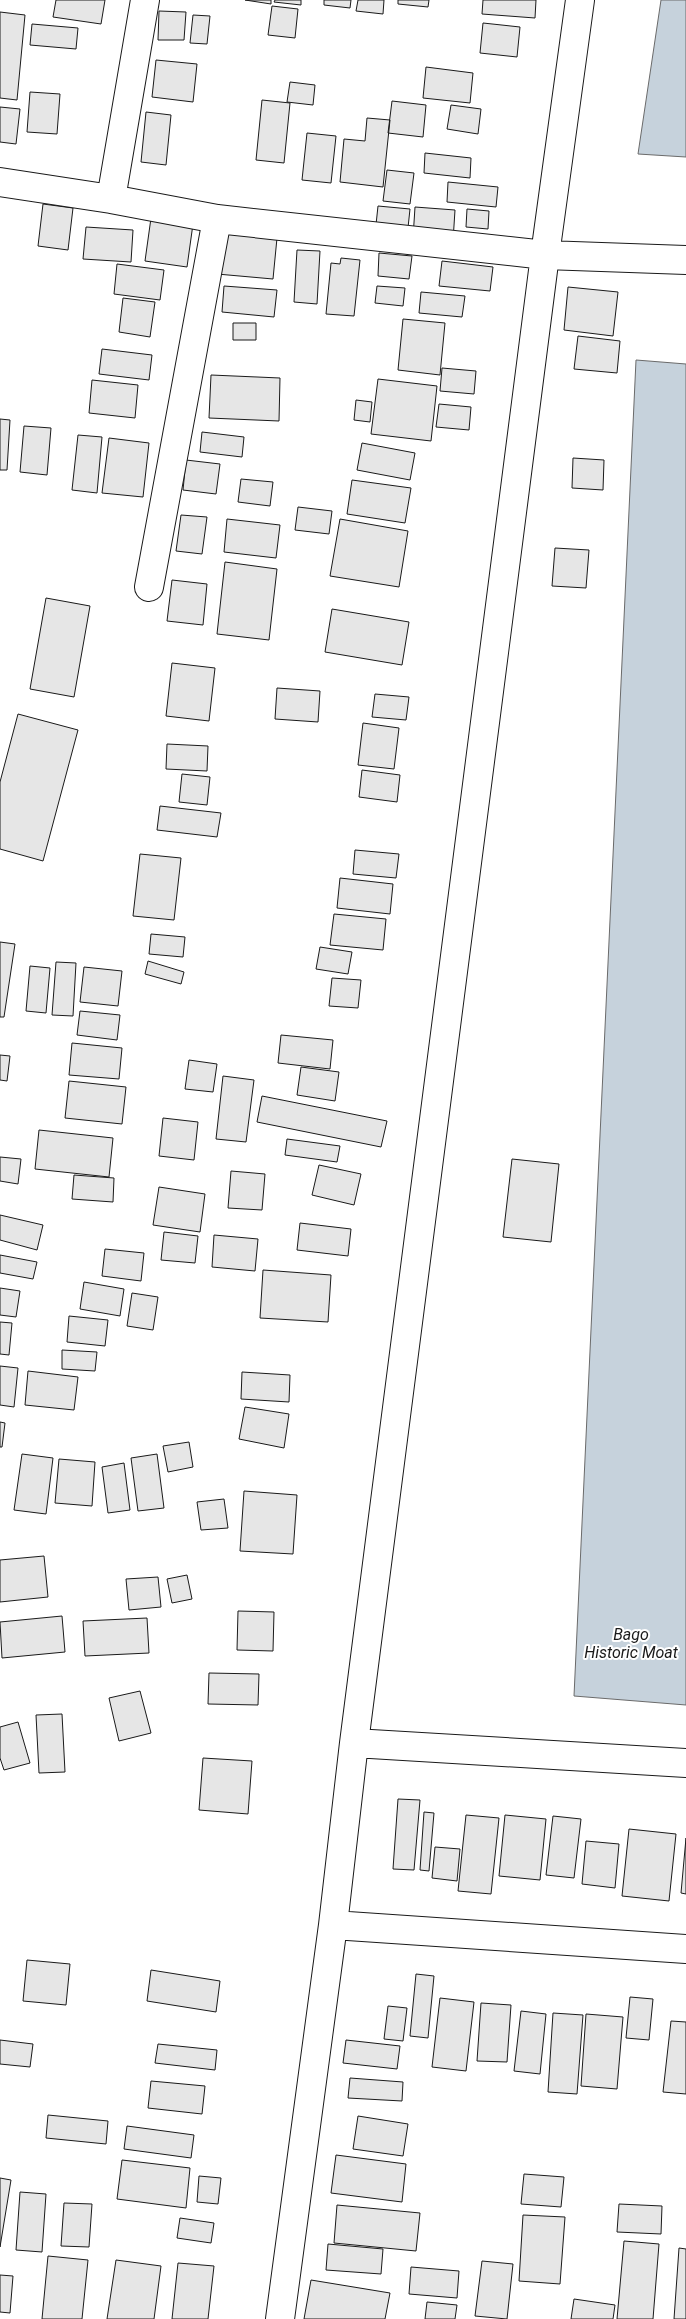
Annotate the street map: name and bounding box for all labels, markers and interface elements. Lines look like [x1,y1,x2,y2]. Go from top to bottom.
water label: Bago Historic Moat [584,1625,679,1662]

